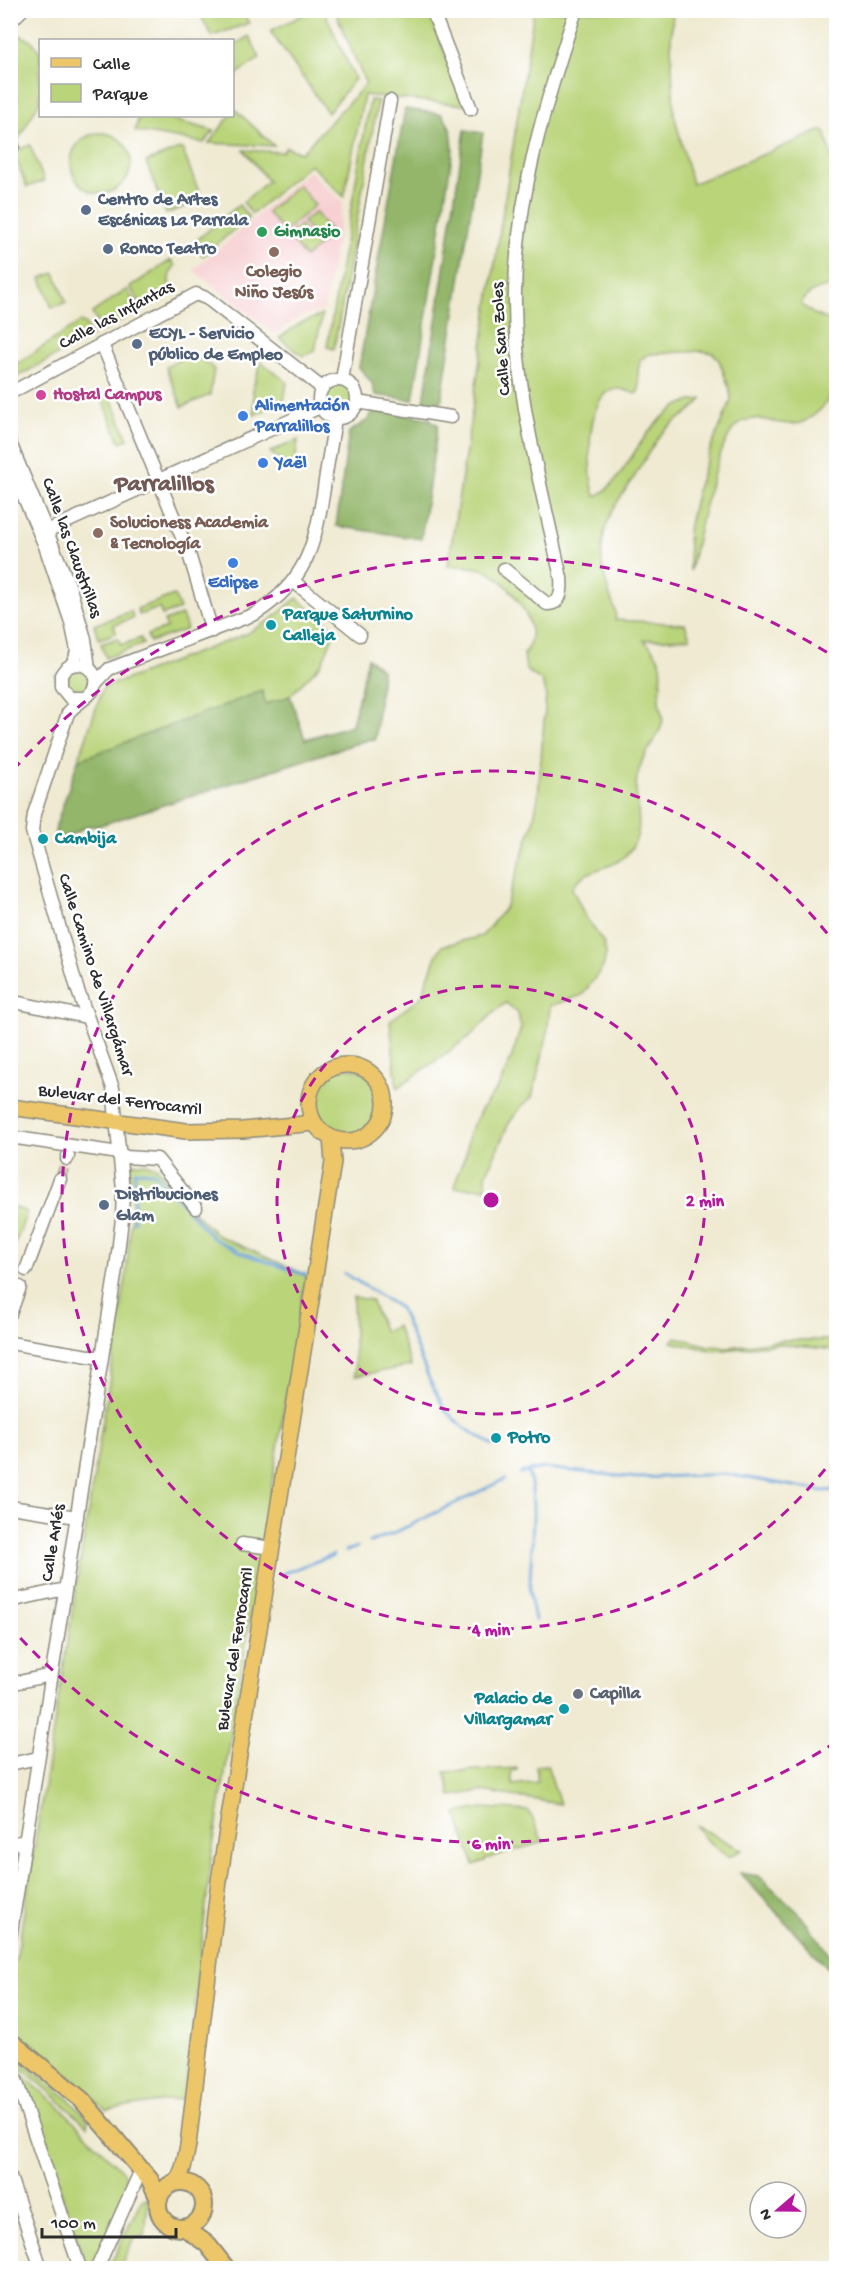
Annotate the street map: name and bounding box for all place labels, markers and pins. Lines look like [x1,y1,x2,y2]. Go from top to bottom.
place label: Centro de Artes Escénicas La Parrala [97,190,249,232]
marker: Centro de Artes Escénicas La Parrala [79,203,93,217]
place label: Gimnasio [274,222,341,243]
marker: Gimnasio [255,225,269,239]
place label: Ronco Teatro [119,239,217,260]
marker: Ronco Teatro [101,242,115,256]
marker: Colegio Niño Jesús [267,245,281,259]
place label: Colegio Niño Jesús [235,262,315,304]
place label: ECYL - Servicio público de Empleo [148,324,284,366]
marker: ECYL - Servicio público de Empleo [130,337,144,351]
place label: Hostal Campus [53,385,163,406]
marker: Hostal Campus [34,388,48,402]
place label: Alimentación Parralillos [254,396,350,438]
marker: Alimentación Parralillos [236,409,250,423]
place label: Yaël [273,453,307,474]
marker: Yaël [256,456,270,470]
place label: Solucioness Academia & Tecnología [110,513,269,555]
marker: Solucioness Academia & Tecnología [91,526,105,540]
marker: Eclipse [226,556,240,570]
place label: Eclipse [208,573,259,594]
place label: Parque Saturnino Calleja [282,605,414,647]
marker: Parque Saturnino Calleja [264,618,278,632]
place label: Cambija [54,829,117,850]
marker: Cambija [36,832,50,846]
place label: Distribuciones Glam [114,1185,219,1227]
centre of rings [481,1190,501,1210]
marker: Distribuciones Glam [97,1198,111,1212]
place label: Potro [507,1428,551,1449]
marker: Potro [489,1431,503,1445]
place label: Capilla [589,1684,641,1705]
marker: Capilla [571,1687,585,1701]
place label: Palacio de Villargamar [463,1689,555,1731]
marker: Palacio de Villargamar [557,1702,571,1716]

